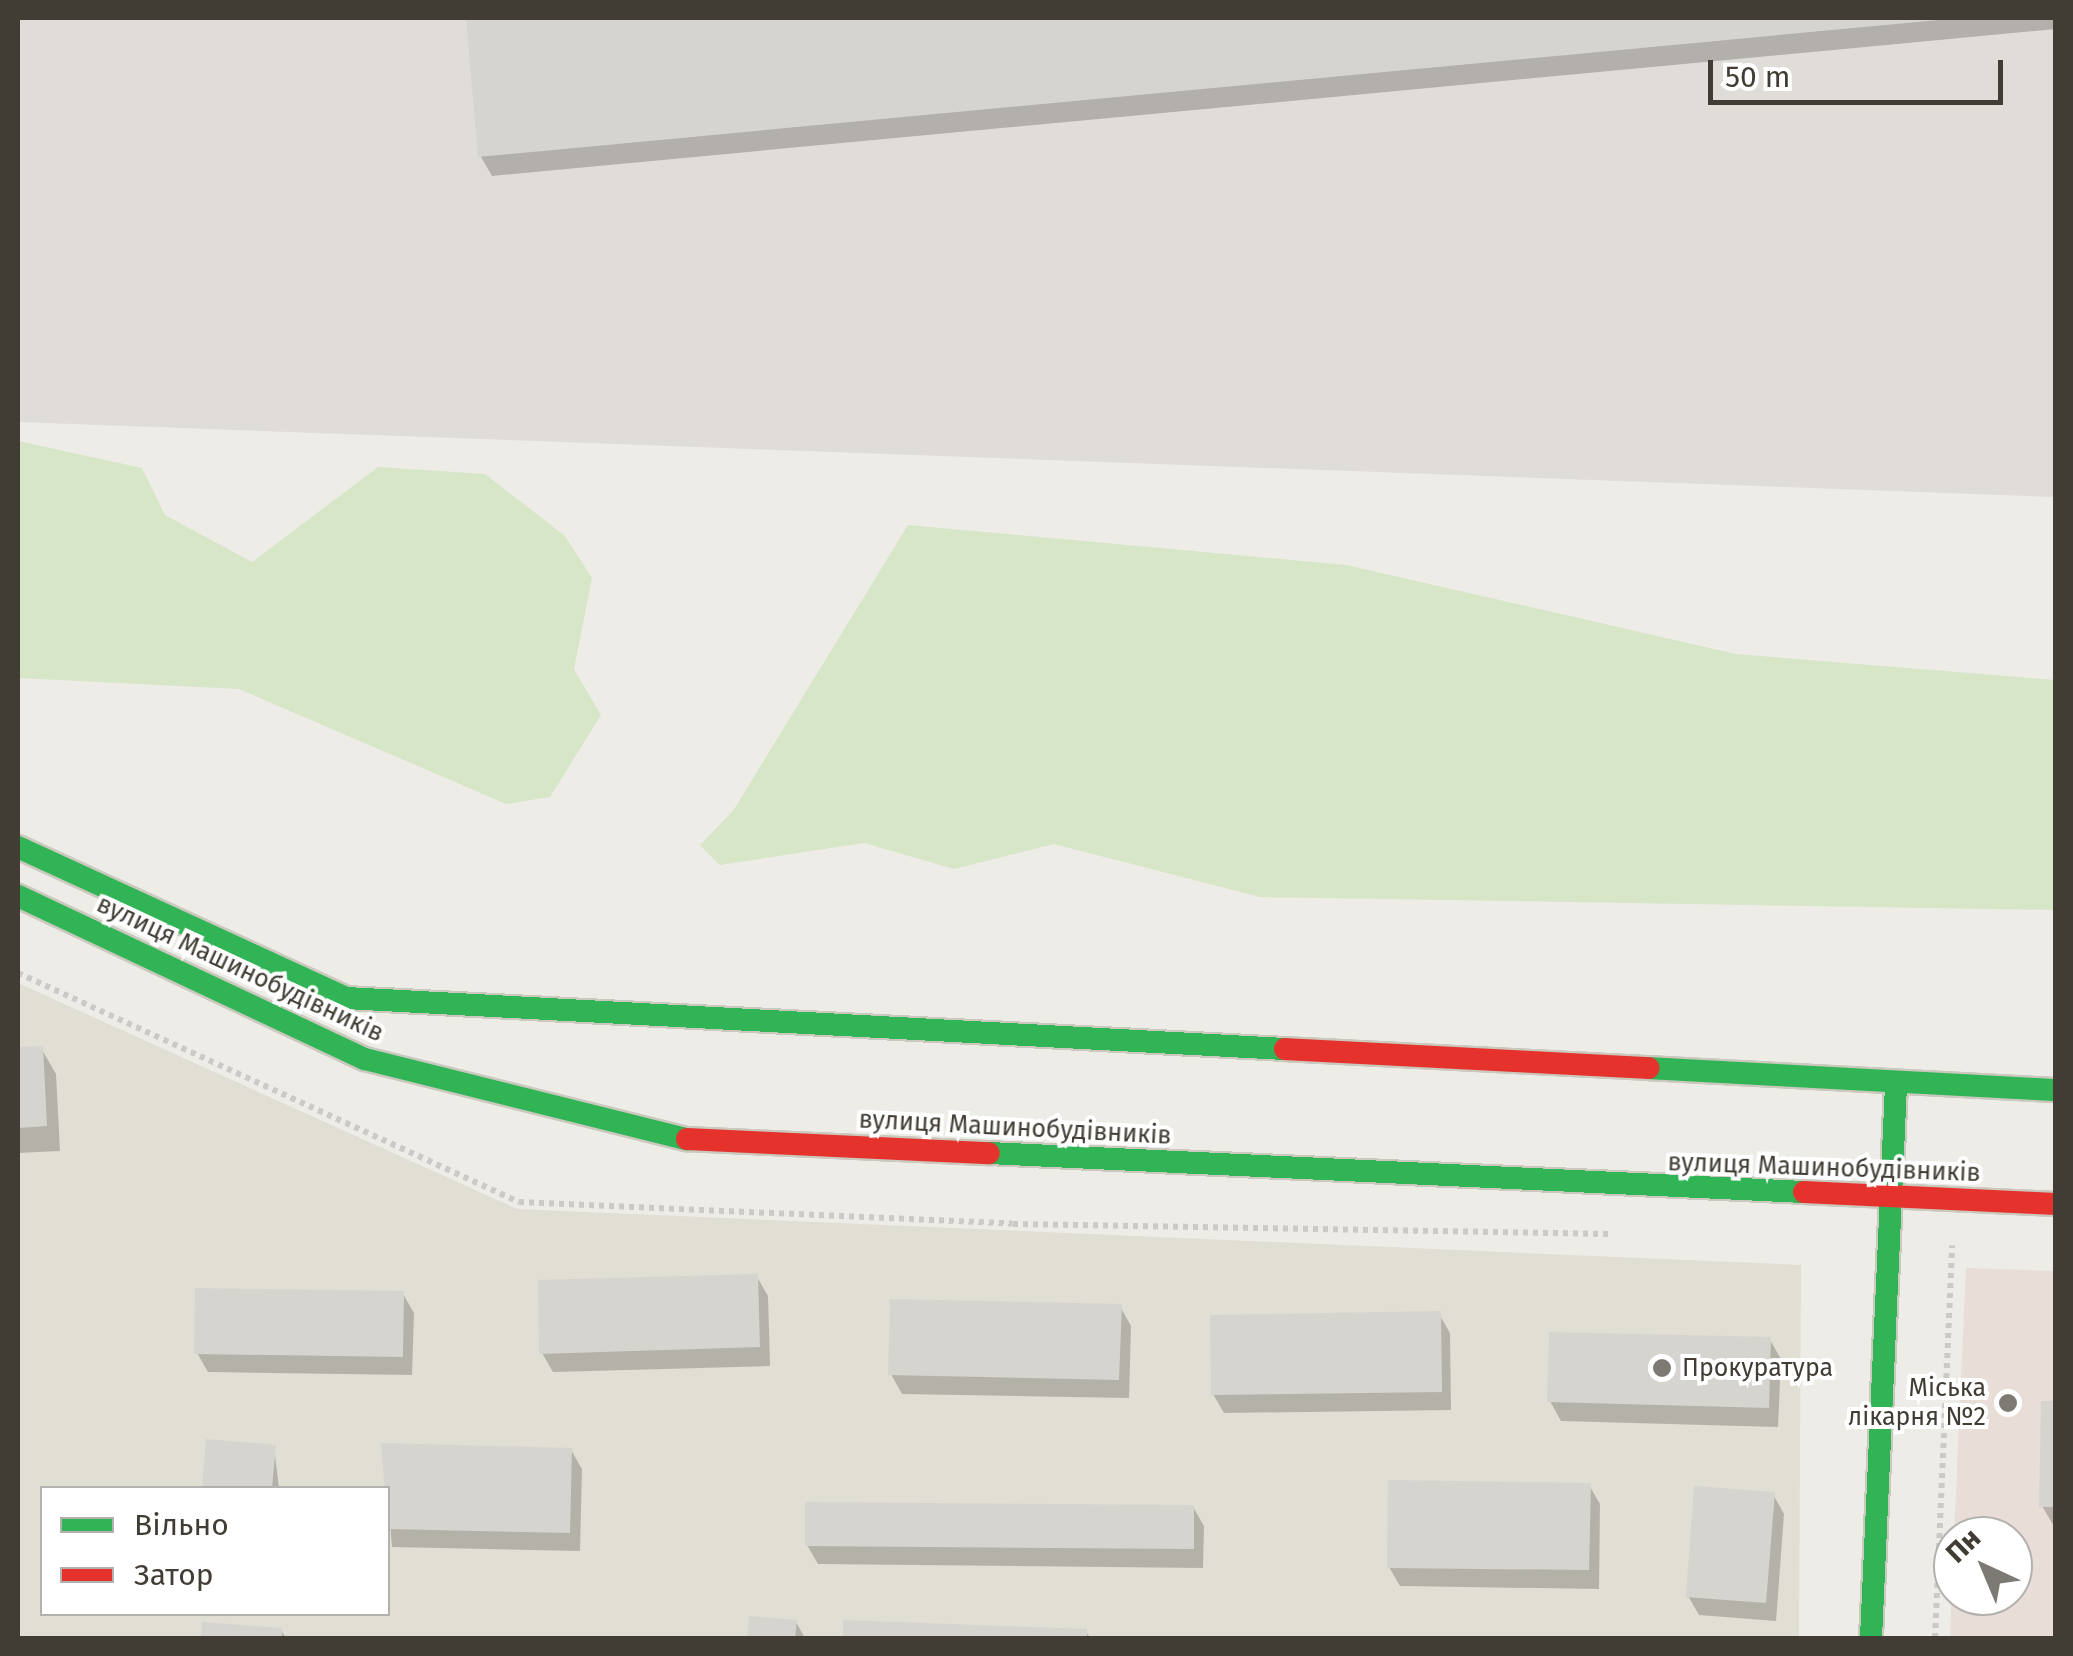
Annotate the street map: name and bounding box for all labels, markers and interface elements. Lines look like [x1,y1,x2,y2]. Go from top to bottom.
scale bar [1713,40,2008,102]
text: 50 m [1725,59,1790,95]
street label: вулиця Машинобудівників [92,889,388,1049]
street label: вулиця Машинобудівників [858,1105,1172,1151]
street label: вулиця Машинобудівників [1667,1148,1981,1188]
place label: Прокуратура [1682,1353,1833,1383]
marker: Прокуратура [1651,1357,1673,1379]
place label: Міська лікарня №2 [1848,1374,1986,1433]
marker: Міська лікарня №2 [1995,1390,2021,1416]
legend [40,1486,390,1616]
text: Вільно [134,1507,229,1543]
north arrow [1933,1516,2033,1616]
text: Пн [1939,1521,1987,1570]
text: Затор [134,1557,213,1593]

